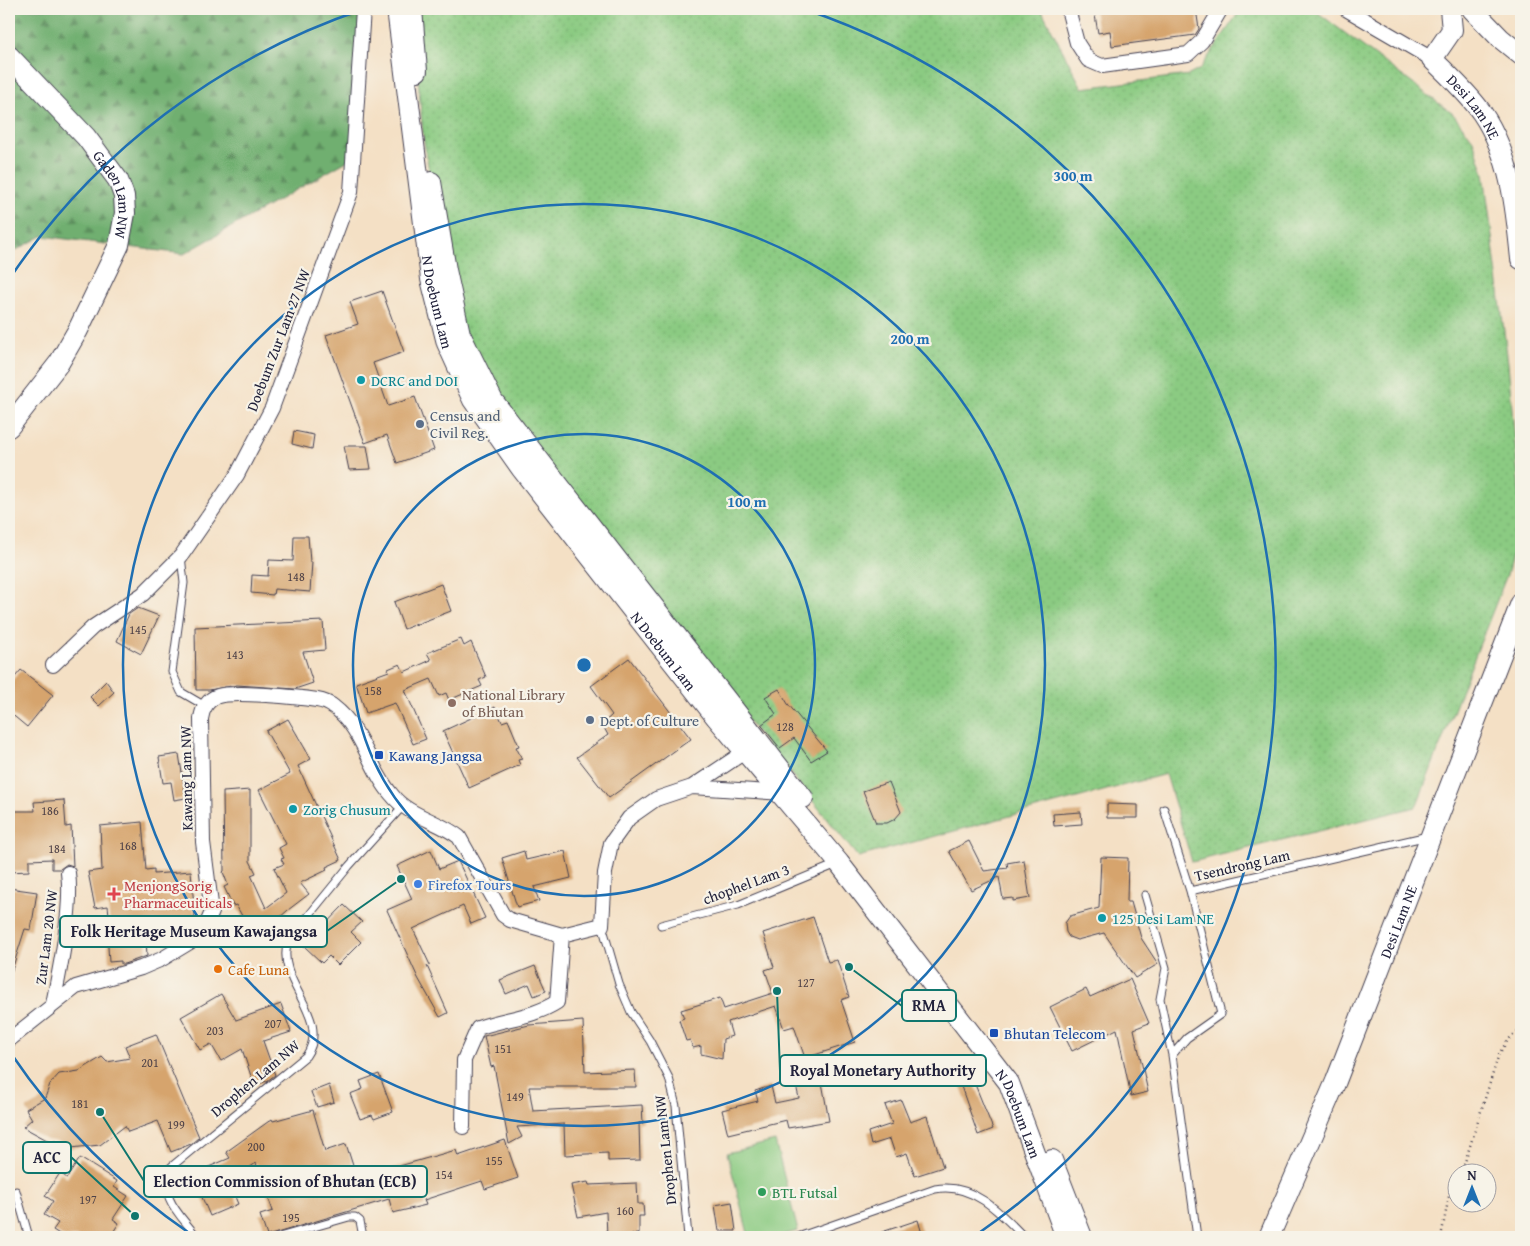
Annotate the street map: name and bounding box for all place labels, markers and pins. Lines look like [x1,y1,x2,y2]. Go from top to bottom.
place label: DCRC and DOI [371,370,458,391]
marker: DCRC and DOI [355,374,367,386]
place label: Census and Civil Reg. [430,405,500,443]
marker: Census and Civil Reg. [414,418,426,430]
centre of rings [575,656,593,674]
place label: National Library of Bhutan [462,684,566,722]
marker: National Library of Bhutan [446,697,458,709]
place label: Dept. of Culture [600,710,699,731]
marker: Dept. of Culture [584,714,596,726]
place label: Kawang Jangsa [389,745,482,766]
marker: Kawang Jangsa [373,749,385,761]
place label: Zorig Chusum [303,799,392,820]
marker: Zorig Chusum [287,803,299,815]
place label: Firefox Tours [428,874,511,895]
place label: MenjongSorig Pharmaceuiticals [124,875,233,913]
marker: Firefox Tours [412,878,424,890]
marker: MenjongSorig Pharmaceuiticals [108,888,120,900]
place label: 125 Desi Lam NE [1112,908,1214,929]
marker: 125 Desi Lam NE [1096,912,1108,924]
callout: Folk Heritage Museum Kawajangsa [60,916,327,947]
place label: Cafe Luna [228,959,289,980]
marker: Cafe Luna [212,963,224,975]
callout: RMA [902,990,956,1021]
place label: Bhutan Telecom [1004,1023,1107,1044]
marker: Bhutan Telecom [988,1027,1000,1039]
callout: Royal Monetary Authority [780,1055,986,1086]
callout: ACC [23,1142,71,1173]
callout: Election Commission of Bhutan (ECB) [144,1166,427,1197]
place label: BTL Futsal [772,1182,838,1203]
marker: BTL Futsal [756,1186,768,1198]

